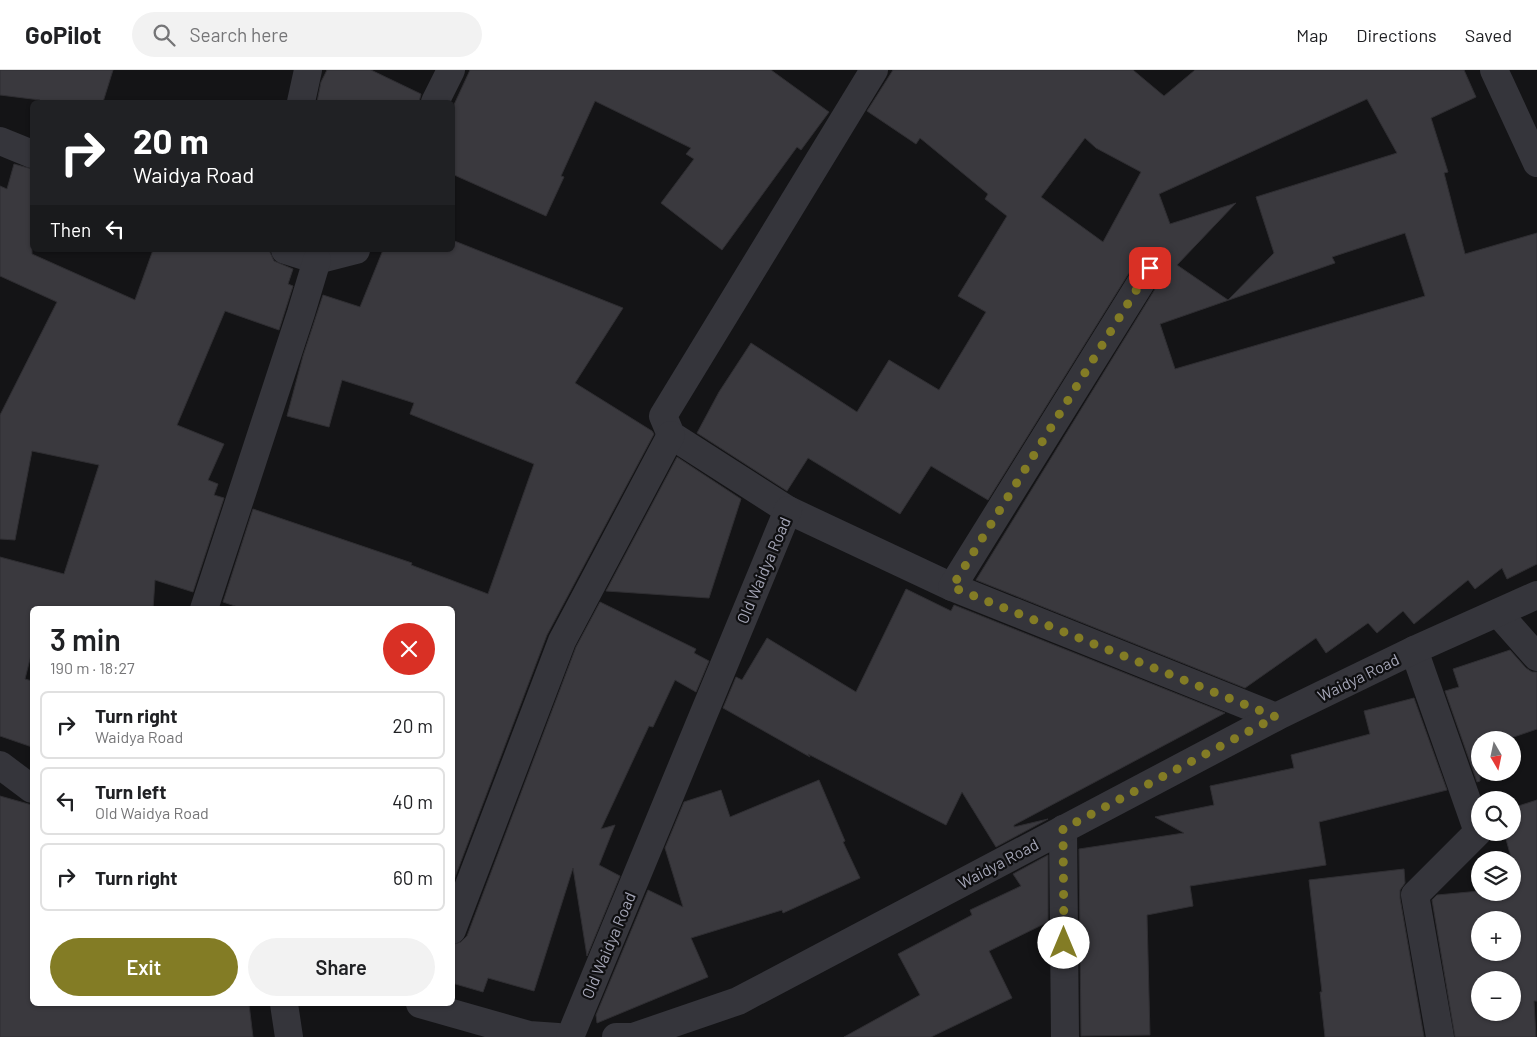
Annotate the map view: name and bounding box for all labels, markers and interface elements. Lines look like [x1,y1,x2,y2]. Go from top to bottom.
search box [132,12,482,57]
text: GoPilot [25,20,102,49]
icon: search [150,21,178,49]
text: Search here [190,23,288,46]
text: Map [1296,24,1328,46]
text: Directions [1356,24,1437,46]
text: Saved [1465,24,1512,46]
text: 20 m [133,119,209,161]
icon: right [50,120,115,185]
text: Waidya Road [133,161,254,187]
icon: left [101,215,129,243]
text: Then [50,218,91,241]
pin [1129,247,1171,289]
icon: arrive [1136,254,1164,282]
street label: Old Waidya Road [732,514,794,626]
text: 3 min [50,621,121,657]
button: close [383,623,435,675]
street label: Waidya Road [1314,649,1402,705]
text: 190 m · 18:27 [50,658,135,677]
text: Turn right [95,704,177,727]
icon: right [52,711,80,739]
text: 20 m [393,714,433,737]
text: Waidya Road [95,727,183,746]
north arrow [1471,731,1521,781]
map controls [1471,731,1521,1021]
text: Turn left [95,780,166,803]
icon: left [52,787,80,815]
text: 40 m [392,790,433,813]
button: search [1471,791,1521,841]
text: Old Waidya Road [95,803,209,822]
street label: Waidya Road [955,834,1041,892]
button: layers [1471,851,1521,901]
icon: right [52,863,80,891]
text: Turn right [95,866,177,889]
text: 60 m [393,866,433,889]
street label: Old Waidya Road [577,889,639,1001]
button: + [1471,911,1521,961]
position arrow [1037,916,1089,968]
button: Exit [50,938,238,996]
button: Share [248,938,435,996]
button: − [1471,971,1521,1021]

